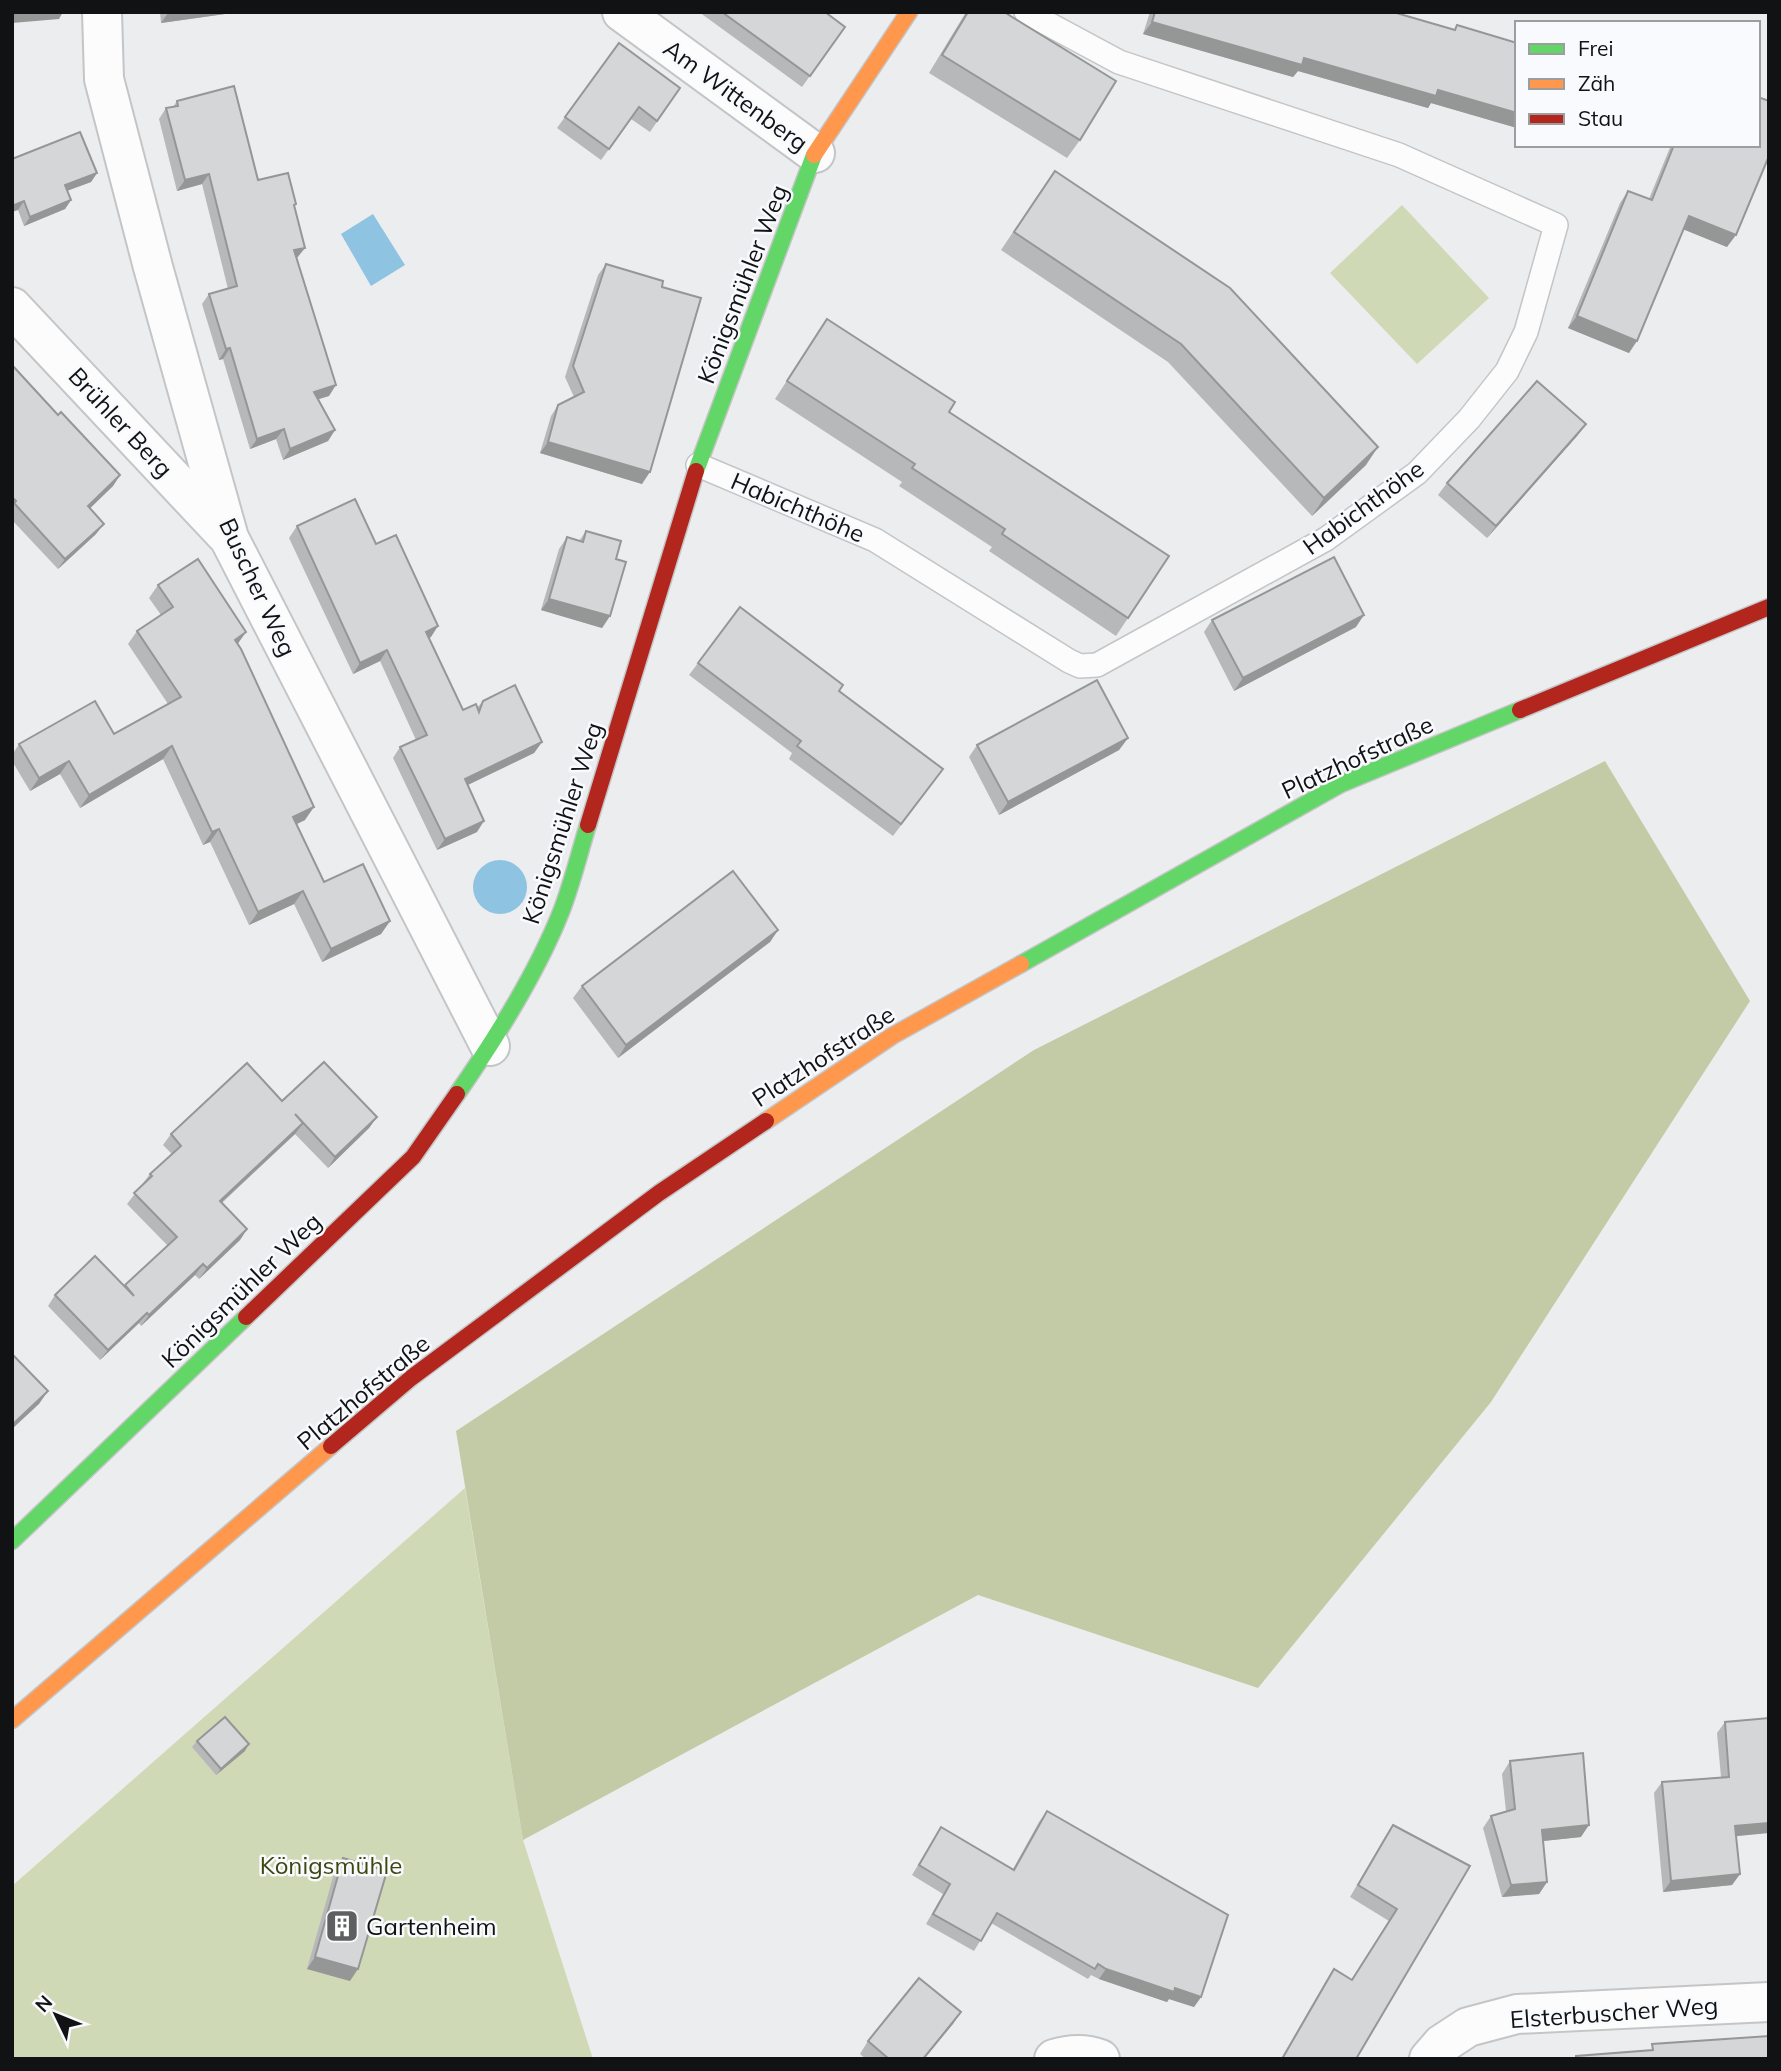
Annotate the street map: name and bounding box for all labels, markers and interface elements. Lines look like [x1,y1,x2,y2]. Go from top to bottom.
legend [1515,21,1760,147]
street label: Am Wittenberg [658,33,814,157]
text: Frei [1578,35,1614,61]
text: Zäh [1578,70,1615,96]
text: Stau [1578,105,1623,131]
street label: Königsmühler Weg [690,180,794,388]
street label: Brühler Berg [63,361,179,483]
street label: Habichthöhe [1297,453,1429,561]
street label: Habichthöhe [727,465,869,549]
street label: Buscher Weg [213,513,303,661]
street label: Platzhofstraße [1276,709,1438,805]
street label: Königsmühler Weg [515,718,609,928]
street label: Platzhofstraße [746,999,900,1113]
street label: Königsmühler Weg [155,1206,327,1374]
street label: Platzhofstraße [291,1328,435,1456]
park label: Königsmühle [260,1850,402,1880]
building icon: Gartenheim [323,1907,361,1945]
place label: Gartenheim [366,1911,497,1941]
north arrow [21,1980,91,2050]
text: N [30,1990,57,2017]
street label: Elsterbuscher Weg [1509,1990,1719,2034]

